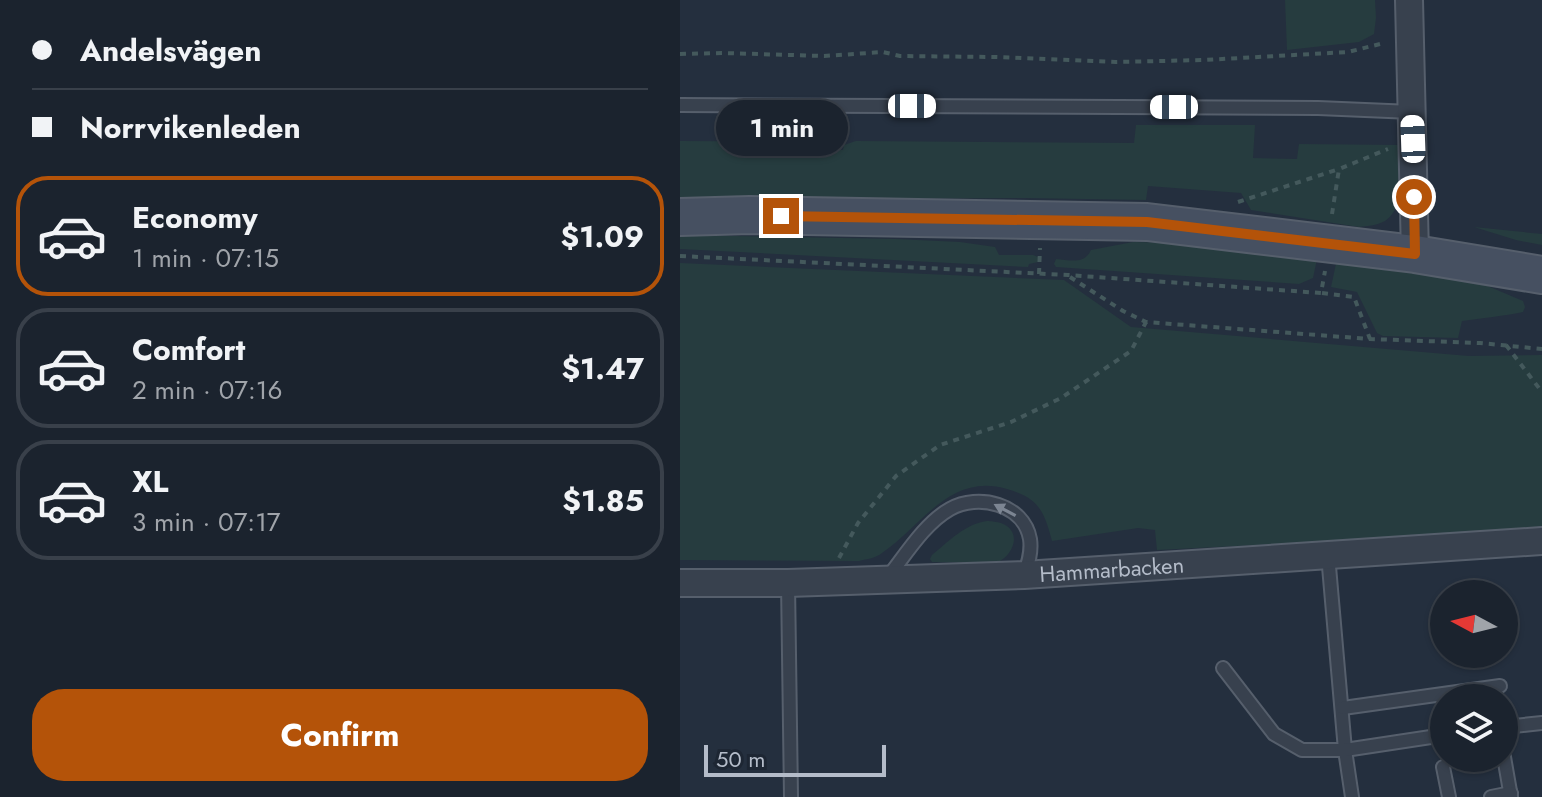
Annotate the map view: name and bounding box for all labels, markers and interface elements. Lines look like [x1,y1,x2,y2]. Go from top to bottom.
text: Andelsvägen [80,29,262,72]
car [888,94,936,118]
car [1150,95,1198,119]
callout: 1 min [715,100,847,156]
text: Norrvikenleden [80,106,301,149]
text: 1 min [750,109,814,147]
car [1400,115,1426,163]
route start [1396,179,1432,215]
text: Economy [132,196,258,239]
route end [763,198,799,234]
icon: car [36,200,108,272]
text: $1.09 [560,215,644,258]
text: 1 min · 07:15 [132,239,279,277]
text: Comfort [132,328,245,371]
icon: car [36,332,108,404]
text: $1.47 [561,347,644,390]
text: 2 min · 07:16 [132,371,282,409]
text: XL [132,460,168,503]
icon: car [36,464,108,536]
text: $1.85 [562,479,644,522]
text: 3 min · 07:17 [132,503,281,541]
one-way arrow [994,503,1016,517]
street label: Hammarbacken [1038,549,1185,590]
north arrow [1430,580,1518,668]
map controls [1430,580,1518,772]
button: layers [1430,684,1518,772]
button: Confirm [32,689,648,781]
scale bar [704,741,886,777]
text: 50 m [716,743,765,775]

